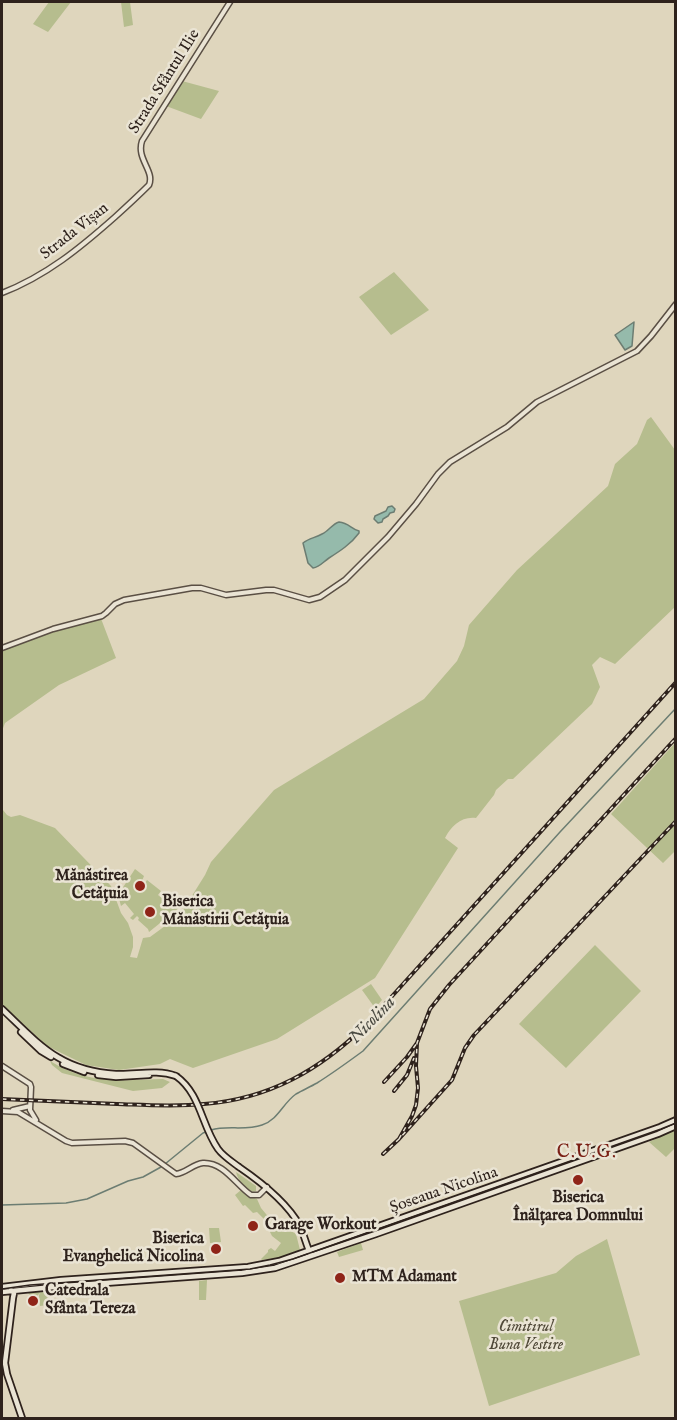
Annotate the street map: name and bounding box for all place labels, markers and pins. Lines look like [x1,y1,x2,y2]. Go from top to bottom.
place label: Mănăstirea Cetățuia [55,867,128,905]
marker: Mănăstirea Cetățuia [133,879,147,893]
place label: Biserica Mănăstirii Cetățuia [162,893,289,931]
marker: Biserica Mănăstirii Cetățuia [143,905,157,919]
marker: Biserica Înălțarea Domnului [571,1173,585,1187]
place label: Biserica Înălțarea Domnului [513,1189,643,1227]
place label: Garage Workout [265,1216,377,1236]
marker: Garage Workout [246,1219,260,1233]
place label: Biserica Evanghelică Nicolina [63,1230,204,1268]
marker: Biserica Evanghelică Nicolina [209,1242,223,1256]
place label: MTM Adamant [352,1268,457,1288]
marker: MTM Adamant [333,1271,347,1285]
place label: Catedrala Sfânta Tereza [45,1282,135,1320]
marker: Catedrala Sfânta Tereza [26,1294,40,1308]

